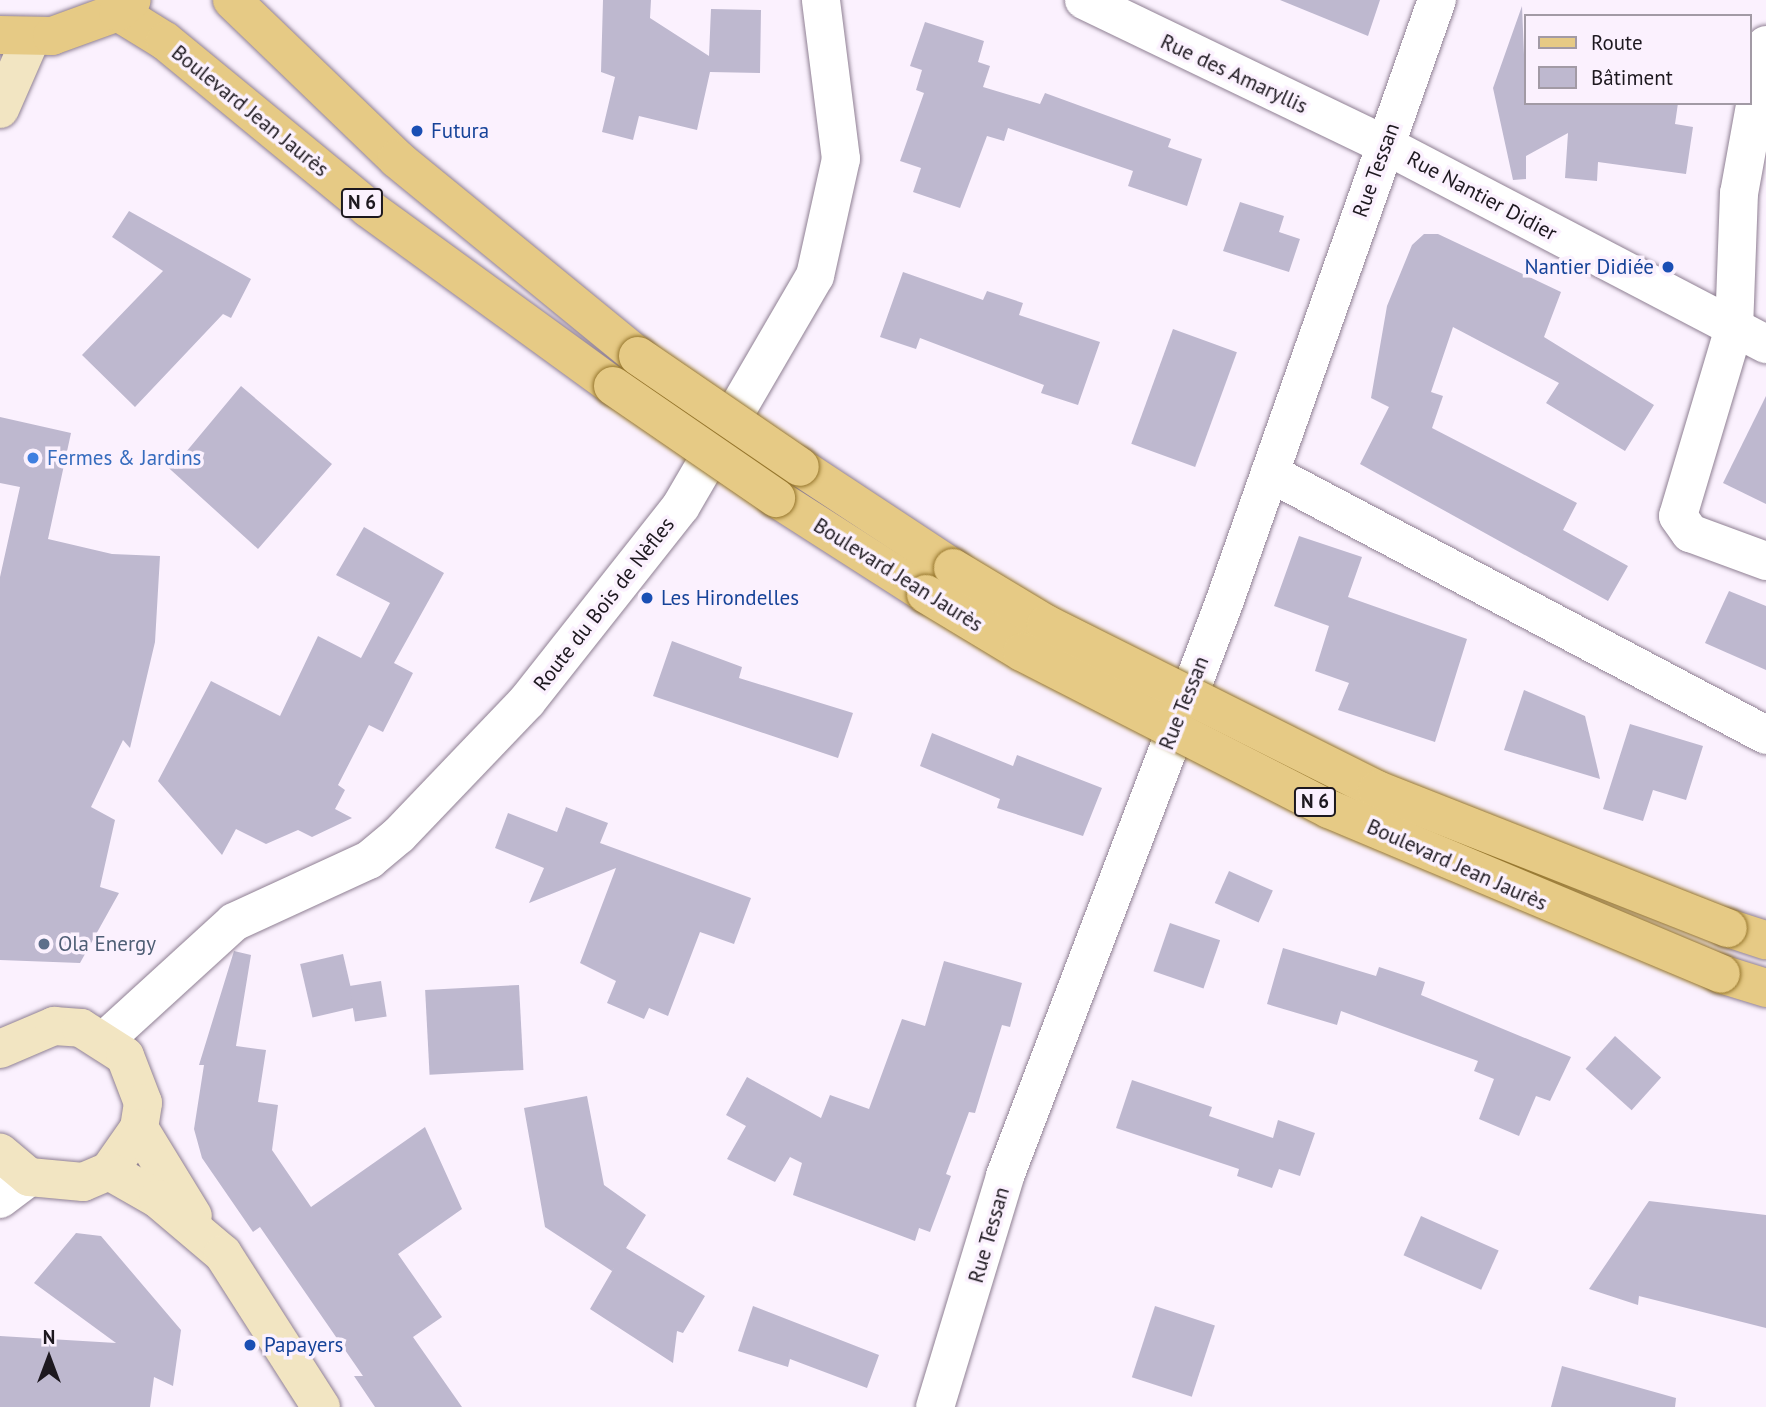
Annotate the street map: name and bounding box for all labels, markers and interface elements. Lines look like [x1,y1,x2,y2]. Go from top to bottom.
legend [1524,14,1752,105]
street label: Rue des Amaryllis [1156,29,1312,119]
text: Route [1591,29,1643,56]
street label: Boulevard Jean Jaurès [166,40,334,182]
text: Bâtiment [1591,64,1673,91]
place label: Futura [431,118,489,144]
street label: Rue Tessan [1347,119,1405,221]
marker: Futura [409,123,425,139]
street label: Rue Nantier Didier [1403,146,1561,246]
road number: N 6 [339,188,385,218]
place label: Nantier Didiée [1524,254,1654,280]
marker: Nantier Didiée [1660,259,1676,275]
place label: Fermes & Jardins [47,445,201,471]
marker: Fermes & Jardins [25,450,41,466]
street label: Route du Bois de Nèfles [528,512,680,696]
street label: Boulevard Jean Jaurès [809,513,987,637]
place label: Les Hirondelles [661,585,799,611]
marker: Les Hirondelles [639,590,655,606]
street label: Rue Tessan [1154,652,1214,754]
road number: N 6 [1292,786,1338,818]
street label: Boulevard Jean Jaurès [1363,814,1551,916]
place label: Ola Energy [58,931,156,957]
marker: Ola Energy [36,936,52,952]
street label: Rue Tessan [963,1184,1015,1286]
north arrow [14,1323,84,1393]
text: N [43,1325,55,1349]
place label: Papayers [264,1332,343,1358]
marker: Papayers [242,1337,258,1353]

